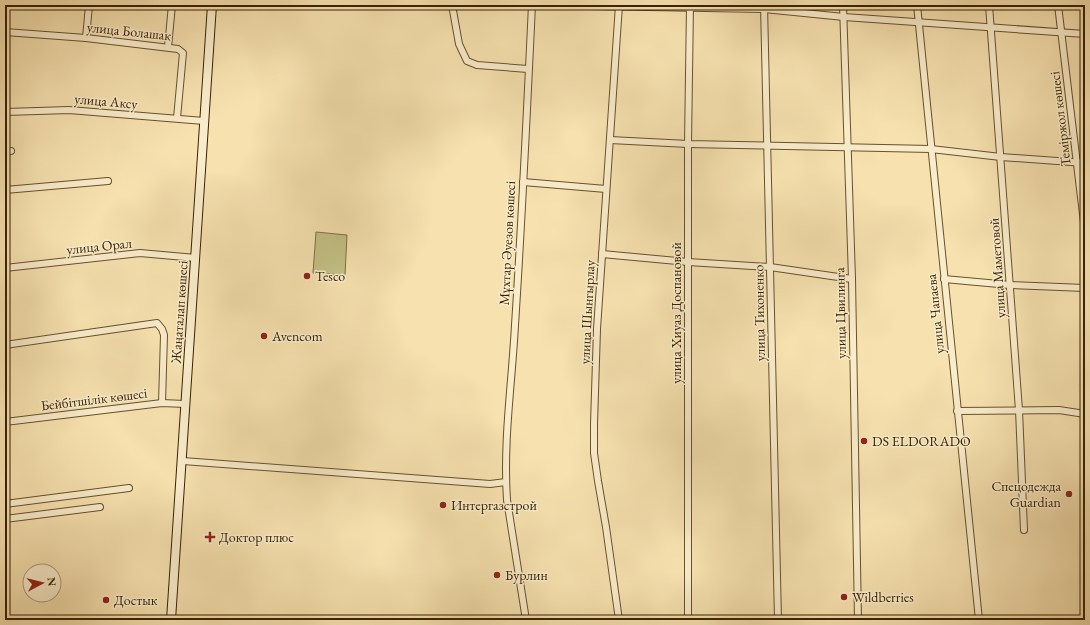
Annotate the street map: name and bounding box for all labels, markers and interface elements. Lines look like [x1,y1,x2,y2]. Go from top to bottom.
street label: улица Болашак [86,18,172,44]
street label: Теміржол көшесі [1045,70,1075,168]
street label: улица Аксу [74,89,139,113]
street label: Мұхтар Әуезов көшесі [495,180,519,306]
street label: улица Маметовой [984,217,1009,319]
street label: улица Орал [65,234,133,258]
street label: улица Хиуаз Доспановой [667,242,685,384]
street label: улица Шынгырлау [575,258,599,365]
street label: Жаңаталап көшесі [166,259,192,365]
street label: улица Тихоненко [749,264,769,362]
place label: Tesco [315,267,345,285]
street label: улица Цвилинга [830,267,850,359]
marker: Tesco [302,271,312,281]
street label: улица Чапаева [922,273,948,355]
place label: Avencom [271,327,323,345]
marker: Avencom [259,331,269,341]
street label: Бейбітшілік көшесі [40,383,149,414]
place label: DS ELDORADO [872,432,971,450]
marker: DS ELDORADO [859,436,869,446]
place label: Спецодежда Guardian [991,477,1062,511]
marker: Спецодежда Guardian [1064,489,1074,499]
place label: Интергазстрой [451,496,537,514]
marker: Интергазстрой [438,500,448,510]
place label: Доктор плюс [219,528,294,546]
marker: Доктор плюс [204,531,216,543]
north arrow [22,563,62,603]
place label: Бурлин [505,566,548,584]
marker: Бурлин [492,570,502,580]
text: N [44,577,59,587]
place label: Wildberries [852,588,914,606]
place label: Достык [114,591,158,609]
marker: Wildberries [839,592,849,602]
marker: Достык [101,595,111,605]

